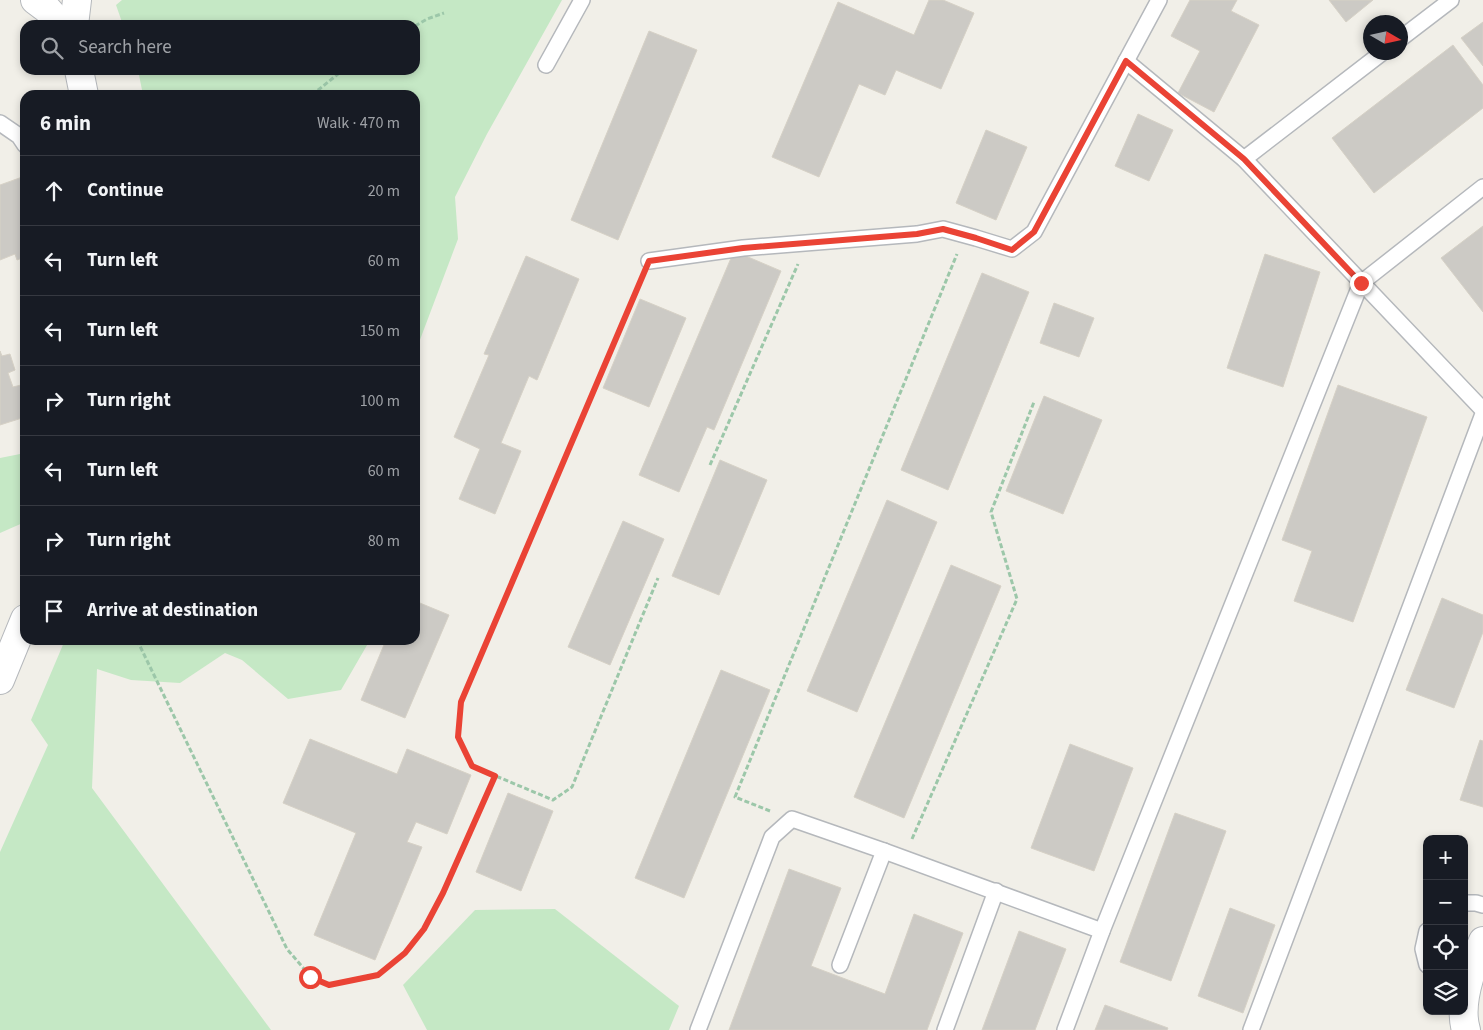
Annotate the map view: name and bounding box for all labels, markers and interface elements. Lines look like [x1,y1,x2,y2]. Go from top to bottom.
north arrow [1363,15,1408,60]
search box [20,20,420,75]
icon: search [38,34,66,62]
text: Search here [78,34,172,61]
text: 6 min [40,108,91,138]
text: Walk · 470 m [317,112,400,134]
icon: ahead [40,177,68,205]
text: Continue [87,177,164,204]
text: 20 m [368,180,400,202]
icon: left [40,247,68,275]
text: Turn left [87,247,158,274]
text: 60 m [368,250,400,272]
route end [1350,272,1373,295]
icon: left [40,317,68,345]
text: Turn left [87,317,158,344]
text: 150 m [360,320,400,342]
icon: right [40,387,68,415]
text: Turn right [87,387,171,414]
text: 100 m [360,390,400,412]
icon: left [40,457,68,485]
text: Turn left [87,457,158,484]
text: 60 m [368,460,400,482]
icon: right [40,527,68,555]
text: Turn right [87,527,171,554]
text: 80 m [368,530,400,552]
icon: arrive [40,597,68,625]
text: Arrive at destination [87,597,258,624]
map controls [1423,835,1468,1015]
button: + [1423,835,1468,880]
button: − [1423,880,1468,925]
button: locate [1423,925,1468,970]
route start [299,966,322,989]
button: layers [1423,970,1468,1015]

